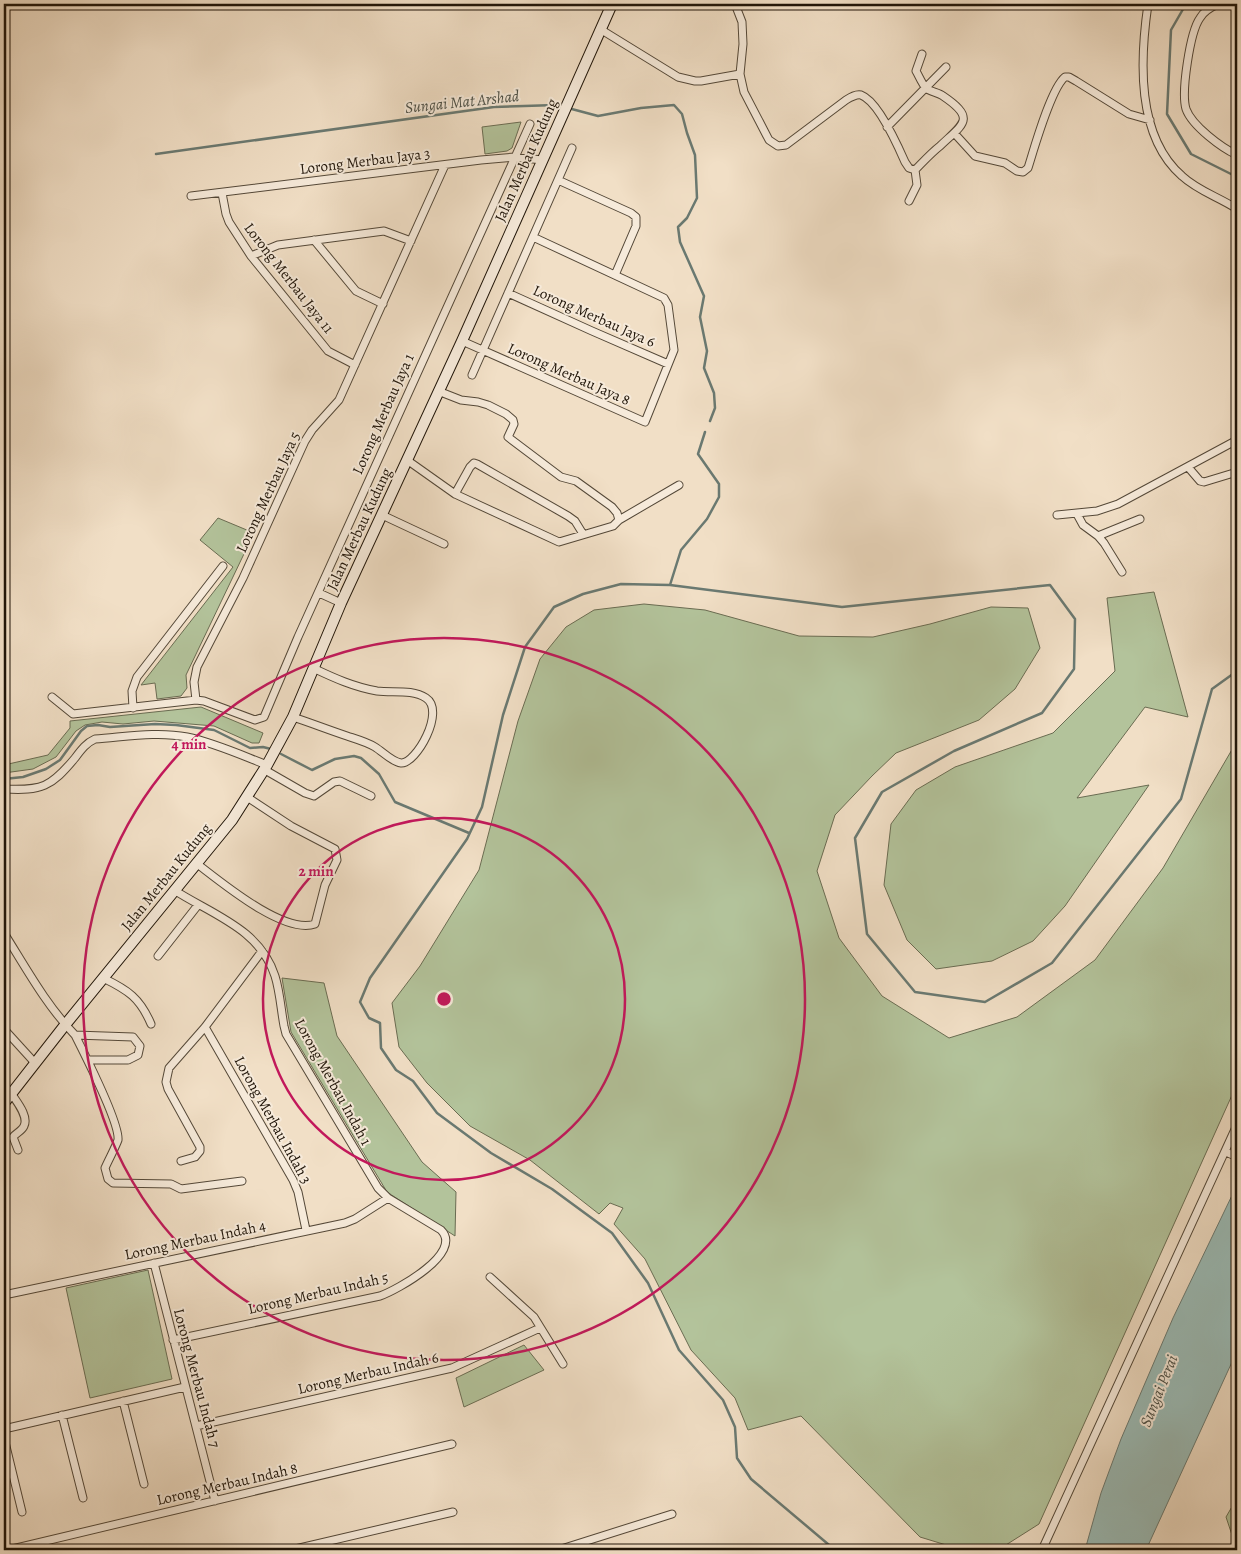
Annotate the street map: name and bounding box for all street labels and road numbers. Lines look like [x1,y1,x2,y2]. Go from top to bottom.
street label: Jalan Merbau Kudung [490,95,562,225]
street label: Lorong Merbau Jaya 3 [299,143,431,179]
street label: Lorong Merbau Jaya 11 [239,219,339,337]
street label: Lorong Merbau Jaya 6 [530,280,658,352]
street label: Lorong Merbau Jaya 8 [505,338,633,410]
street label: Lorong Merbau Jaya 1 [347,350,419,478]
street label: Lorong Merbau Jaya 5 [231,428,305,556]
street label: Jalan Merbau Kudung [322,464,396,593]
street label: Jalan Merbau Kudung [116,819,216,935]
street label: Lorong Merbau Indah 1 [290,1015,376,1149]
street label: Lorong Merbau Indah 3 [230,1053,316,1187]
street label: Lorong Merbau Indah 4 [123,1215,268,1265]
street label: Lorong Merbau Indah 5 [246,1267,390,1319]
street label: Lorong Merbau Indah 7 [169,1306,225,1450]
street label: Lorong Merbau Indah 6 [296,1347,440,1399]
street label: Lorong Merbau Indah 8 [154,1458,300,1510]

